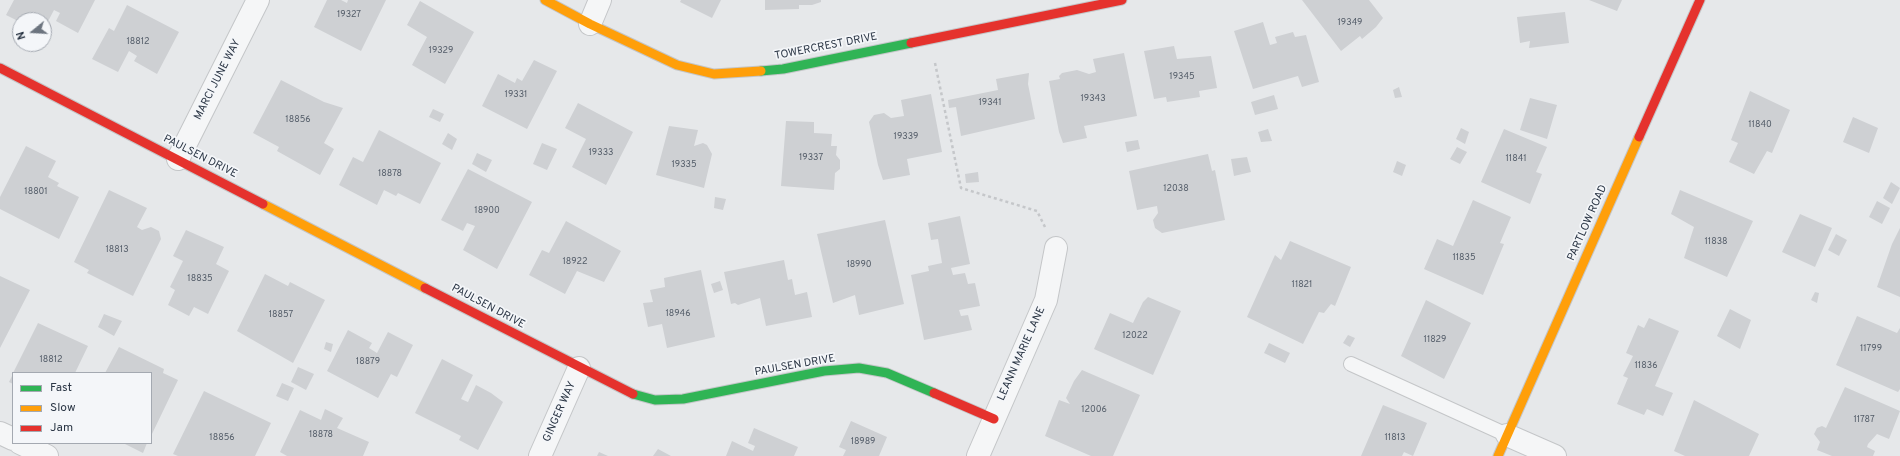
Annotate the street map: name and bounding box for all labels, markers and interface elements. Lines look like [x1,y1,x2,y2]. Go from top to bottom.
house number: 19327 [337,10,361,20]
north arrow [12,12,52,52]
house number: 19349 [1338,18,1362,28]
text: N [14,29,29,41]
street label: TOWERCREST DRIVE [774,31,878,63]
house number: 18812 [126,37,150,47]
street label: MARCI JUNE WAY [192,38,244,122]
house number: 19329 [429,46,453,56]
house number: 19345 [1169,72,1195,82]
house number: 19331 [505,90,527,100]
house number: 19343 [1080,94,1106,104]
house number: 19341 [978,98,1002,108]
house number: 18856 [285,115,311,125]
house number: 11840 [1748,120,1772,130]
house number: 19339 [894,132,918,142]
street label: PAULSEN DRIVE [161,133,239,181]
house number: 19333 [589,148,613,158]
house number: 19337 [799,153,823,163]
house number: 11841 [1505,154,1527,164]
house number: 19335 [671,160,697,170]
house number: 18878 [378,169,402,179]
street label: PARTLOW ROAD [1565,183,1611,263]
house number: 12038 [1163,184,1189,194]
house number: 18801 [24,187,48,197]
house number: 18900 [474,206,500,216]
house number: 11838 [1704,237,1728,247]
house number: 18813 [105,245,129,255]
house number: 11835 [1452,253,1476,263]
house number: 18922 [562,257,588,267]
house number: 18990 [846,260,872,270]
house number: 18835 [187,274,213,284]
house number: 11821 [1292,280,1312,290]
street label: PAULSEN DRIVE [449,282,527,332]
street label: LEANN MARIE LANE [995,305,1049,403]
house number: 18946 [665,309,691,319]
house number: 18857 [269,310,293,320]
house number: 12022 [1122,331,1148,341]
house number: 11829 [1424,335,1446,345]
house number: 11799 [1860,344,1882,354]
street label: PAULSEN DRIVE [754,352,836,380]
house number: 18812 [39,355,63,365]
house number: 18879 [356,357,380,367]
house number: 11836 [1634,361,1658,371]
legend [12,372,152,444]
text: Fast [50,380,72,396]
street label: GINGER WAY [541,380,579,444]
text: Slow [50,400,76,416]
house number: 12006 [1081,405,1107,415]
house number: 11787 [1853,415,1875,425]
text: Jam [50,420,73,436]
house number: 18878 [309,430,333,440]
house number: 18856 [209,433,235,443]
house number: 11813 [1385,433,1405,443]
house number: 18989 [851,437,875,447]

